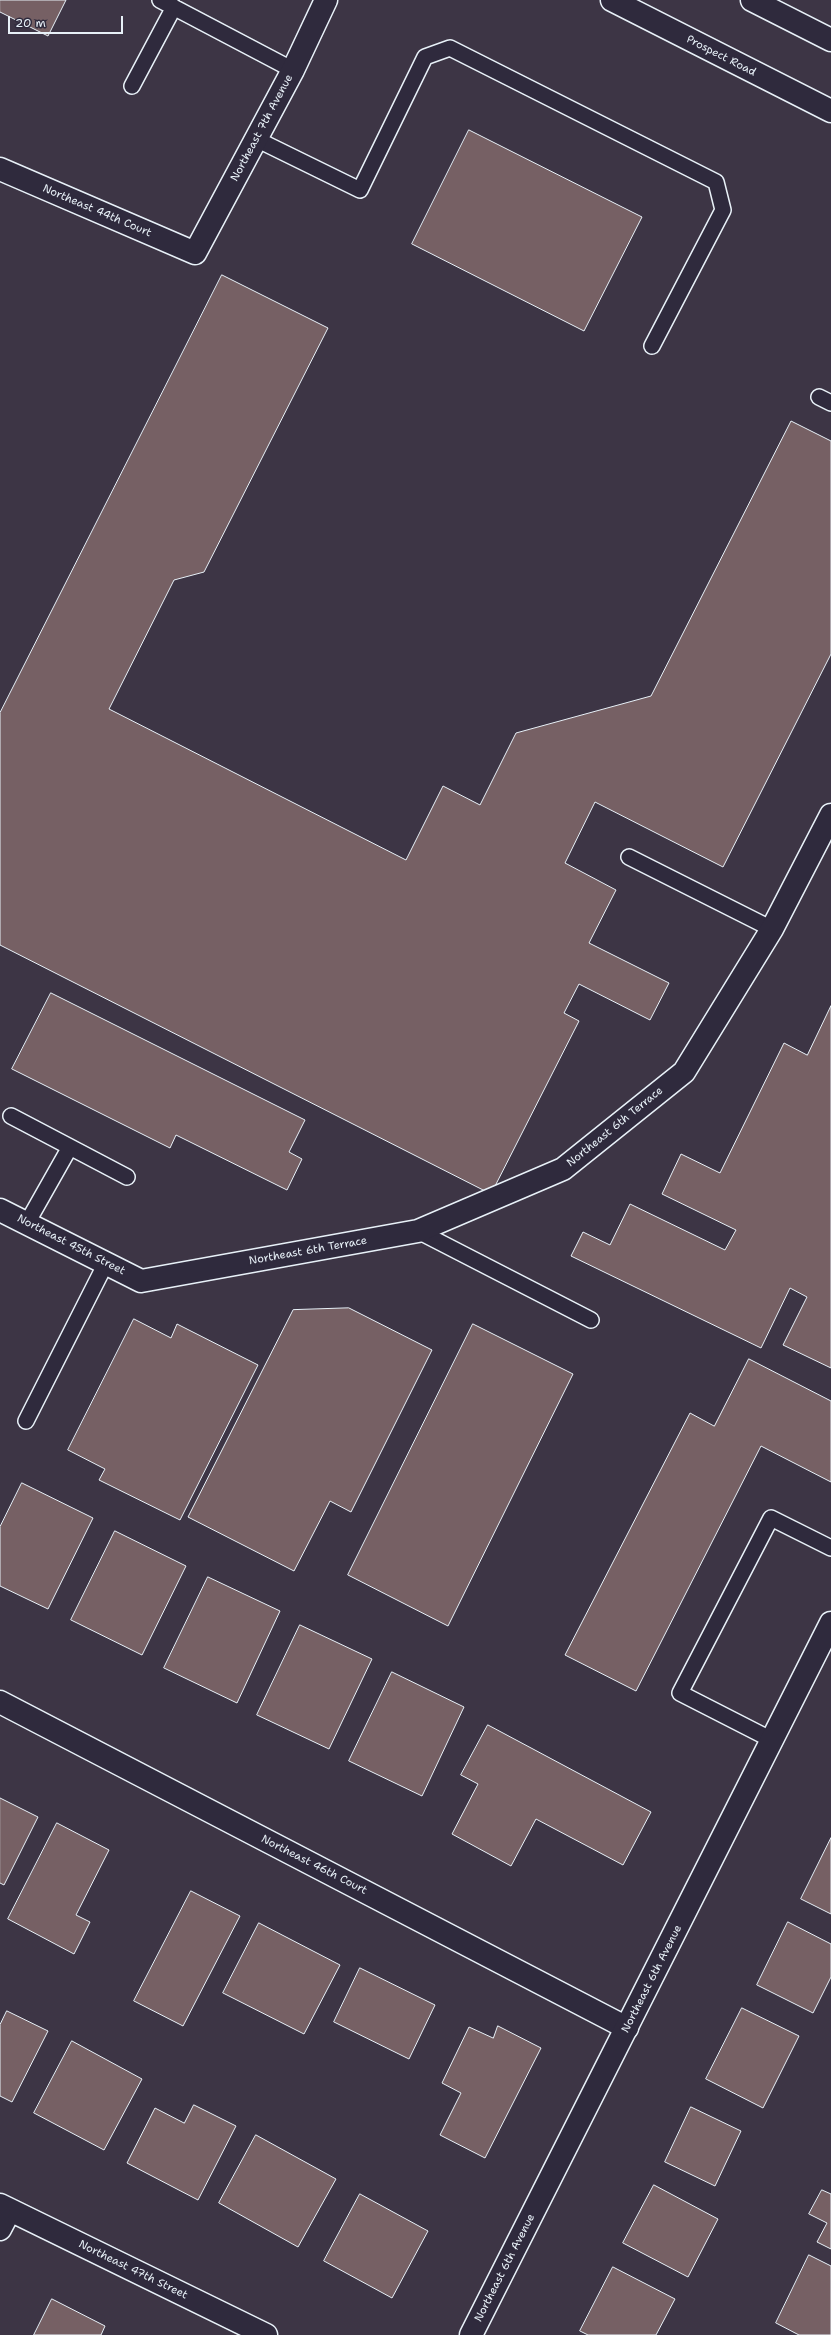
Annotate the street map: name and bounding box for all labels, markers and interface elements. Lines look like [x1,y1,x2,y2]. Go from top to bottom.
scale bar [10,8,125,34]
text: 20 m [15,15,46,31]
street label: Prospect Road [684,33,758,79]
street label: Northeast 7th Avenue [228,72,296,184]
street label: Northeast 44th Court [41,182,153,240]
street label: Northeast 6th Terrace [564,1084,666,1170]
street label: Northeast 45th Street [15,1212,127,1278]
street label: Northeast 6th Terrace [248,1234,368,1268]
street label: Northeast 46th Court [259,1833,369,1897]
street label: Northeast 6th Avenue [619,1923,685,2035]
street label: Northeast 6th Avenue [472,2212,538,2324]
street label: Northeast 47th Street [76,2238,190,2302]

